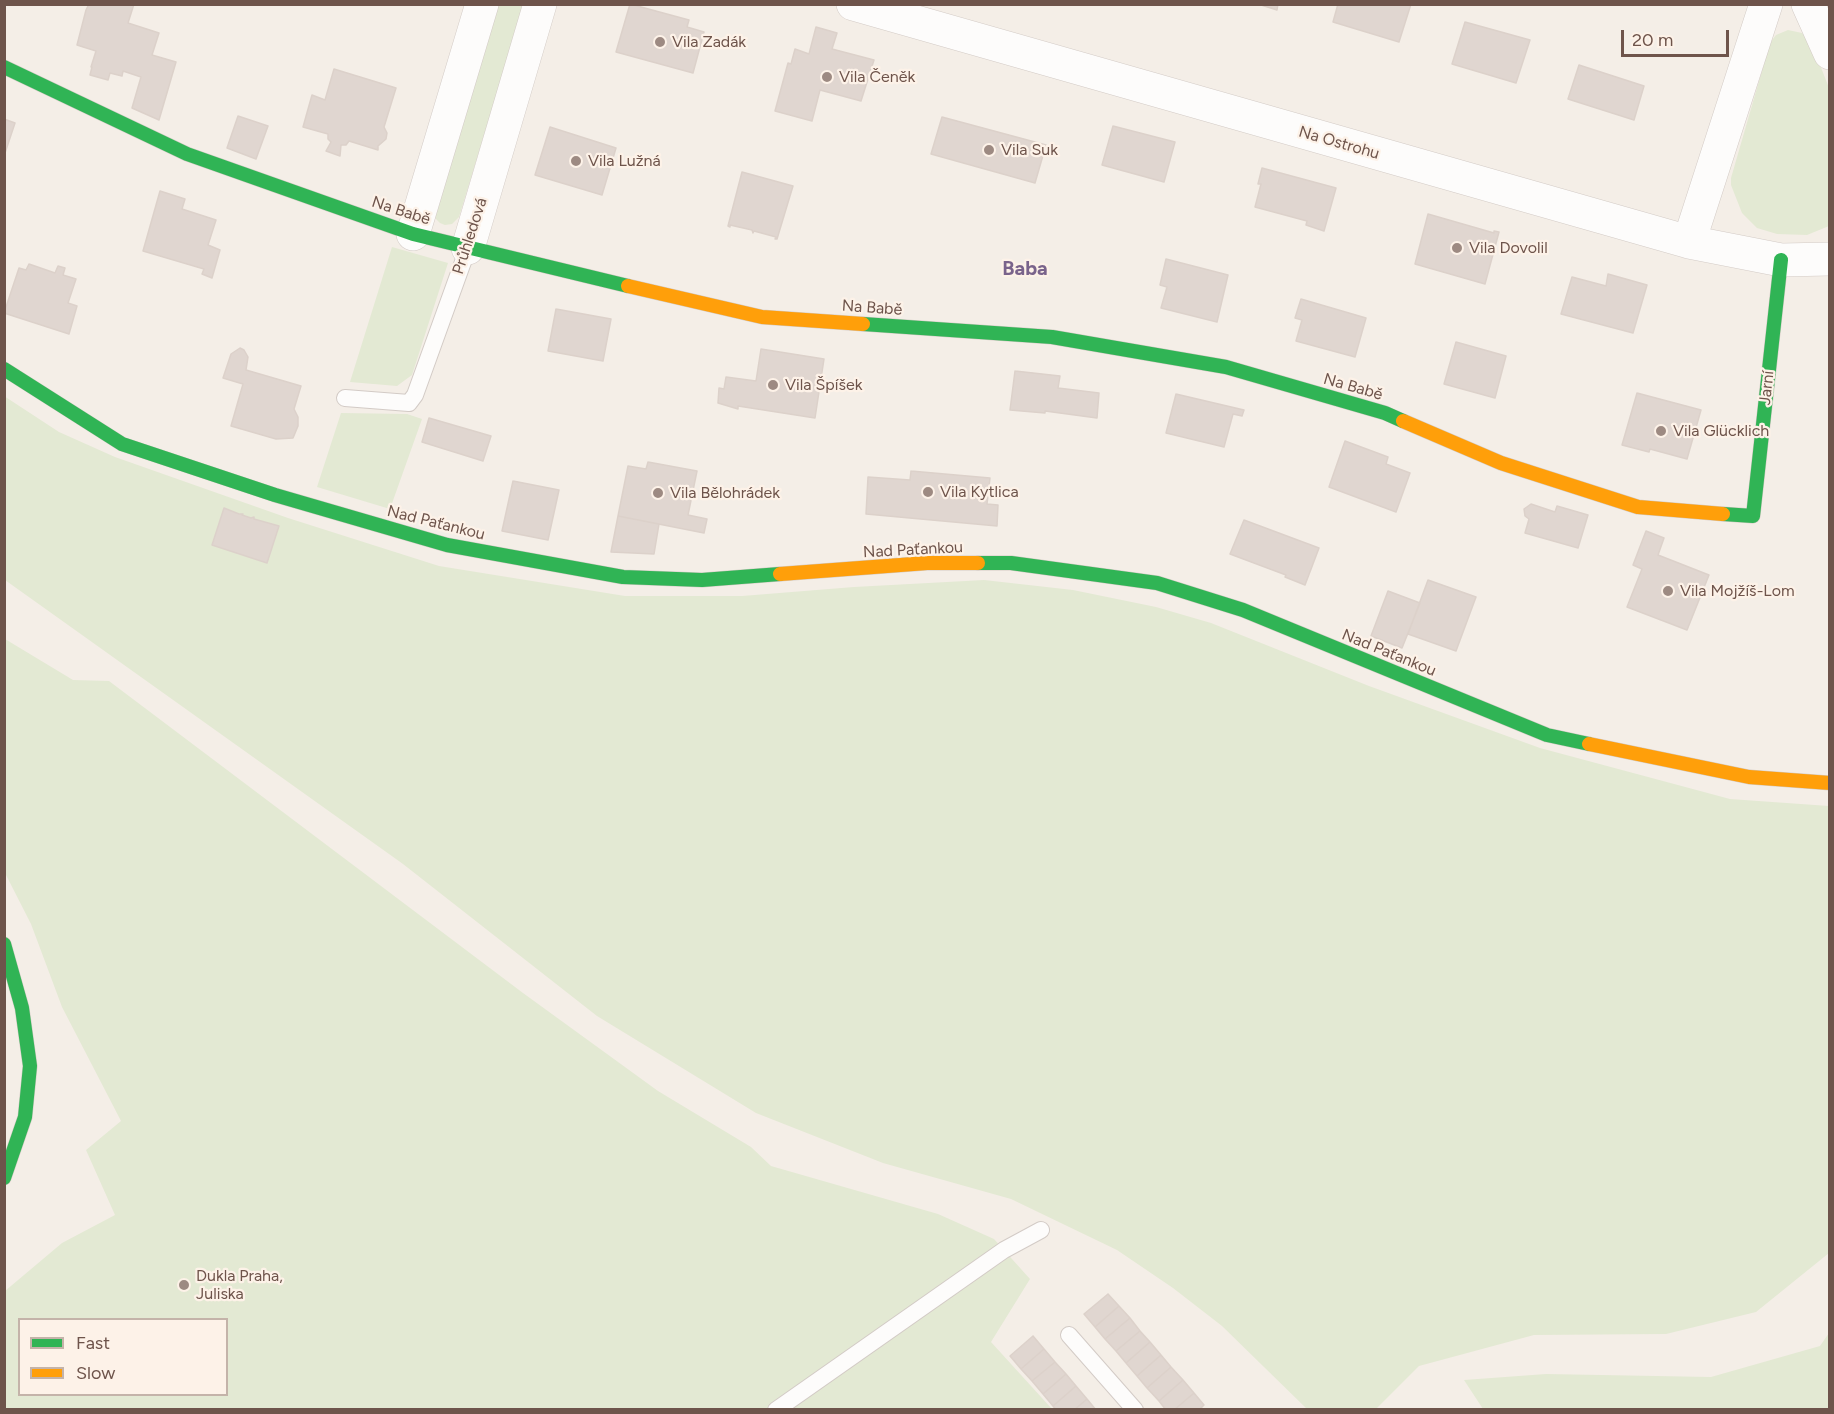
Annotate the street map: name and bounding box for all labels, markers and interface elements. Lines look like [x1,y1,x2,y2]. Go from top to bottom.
scale bar [1624,18,1732,56]
text: 20 m [1632,29,1673,51]
place label: Vila Zadák [672,32,746,52]
marker: Vila Zadák [653,35,667,49]
place label: Vila Čeněk [839,67,915,87]
marker: Vila Čeněk [820,70,834,84]
street label: Na Ostrohu [1296,122,1382,164]
place label: Vila Suk [1001,140,1058,160]
marker: Vila Suk [982,143,996,157]
place label: Vila Lužná [588,151,661,171]
marker: Vila Lužná [569,154,583,168]
street label: Na Babě [369,193,433,229]
street label: Průhledová [449,195,491,277]
place label: Vila Dovolil [1469,238,1548,258]
marker: Vila Dovolil [1450,241,1464,255]
district label: Baba [1002,257,1048,281]
street label: Na Babě [841,296,903,320]
street label: Na Babě [1321,369,1385,405]
street label: Jarní [1756,370,1778,406]
place label: Vila Špíšek [785,375,862,395]
marker: Vila Špíšek [766,378,780,392]
place label: Vila Glücklich [1673,421,1769,441]
marker: Vila Glücklich [1654,424,1668,438]
place label: Vila Kytlica [940,482,1019,502]
place label: Vila Bělohrádek [670,483,780,503]
marker: Vila Kytlica [921,485,935,499]
marker: Vila Bělohrádek [651,486,665,500]
street label: Nad Paťankou [385,502,487,544]
street label: Nad Paťankou [863,538,963,562]
place label: Vila Mojžíš-Lom [1680,581,1795,601]
marker: Vila Mojžíš-Lom [1661,584,1675,598]
street label: Nad Paťankou [1339,625,1439,681]
place label: Dukla Praha, Juliska [196,1266,283,1304]
marker: Dukla Praha, Juliska [177,1278,191,1292]
legend [18,1318,228,1396]
text: Fast [76,1332,110,1354]
text: Slow [76,1362,115,1384]

